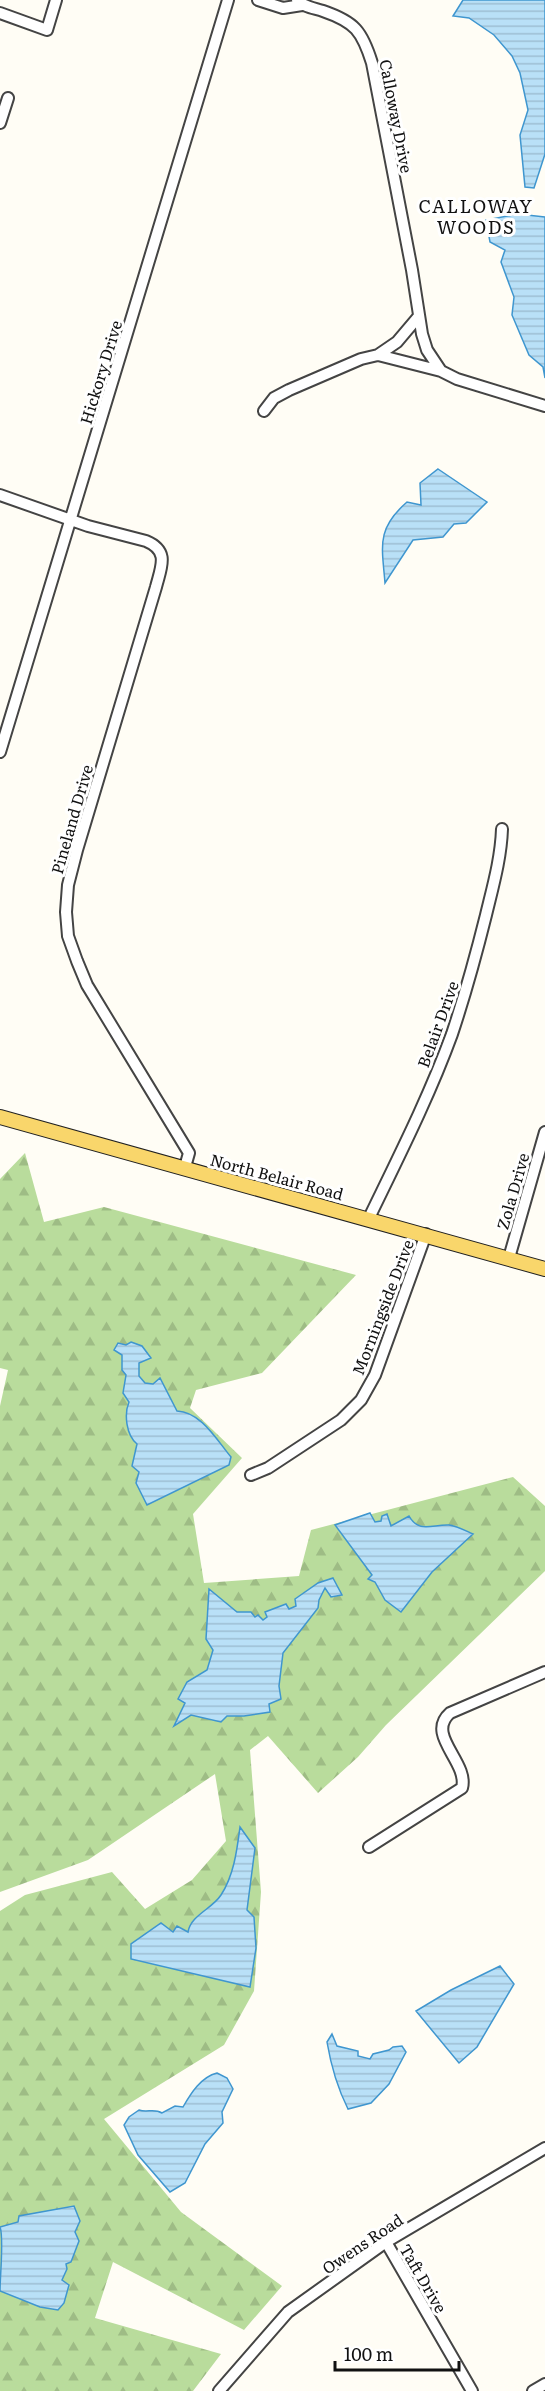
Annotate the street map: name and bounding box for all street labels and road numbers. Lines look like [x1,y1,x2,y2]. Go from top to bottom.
street label: Calloway Drive [374,57,420,175]
street label: Hickory Drive [73,317,127,427]
street label: Pineland Drive [44,761,98,877]
street label: Belair Drive [410,977,464,1071]
street label: North Belair Road [208,1147,347,1205]
street label: Zola Drive [490,1150,534,1232]
street label: Morningside Drive [345,1236,419,1378]
street label: Owens Road [317,2207,408,2279]
street label: Taft Drive [395,2239,453,2317]

